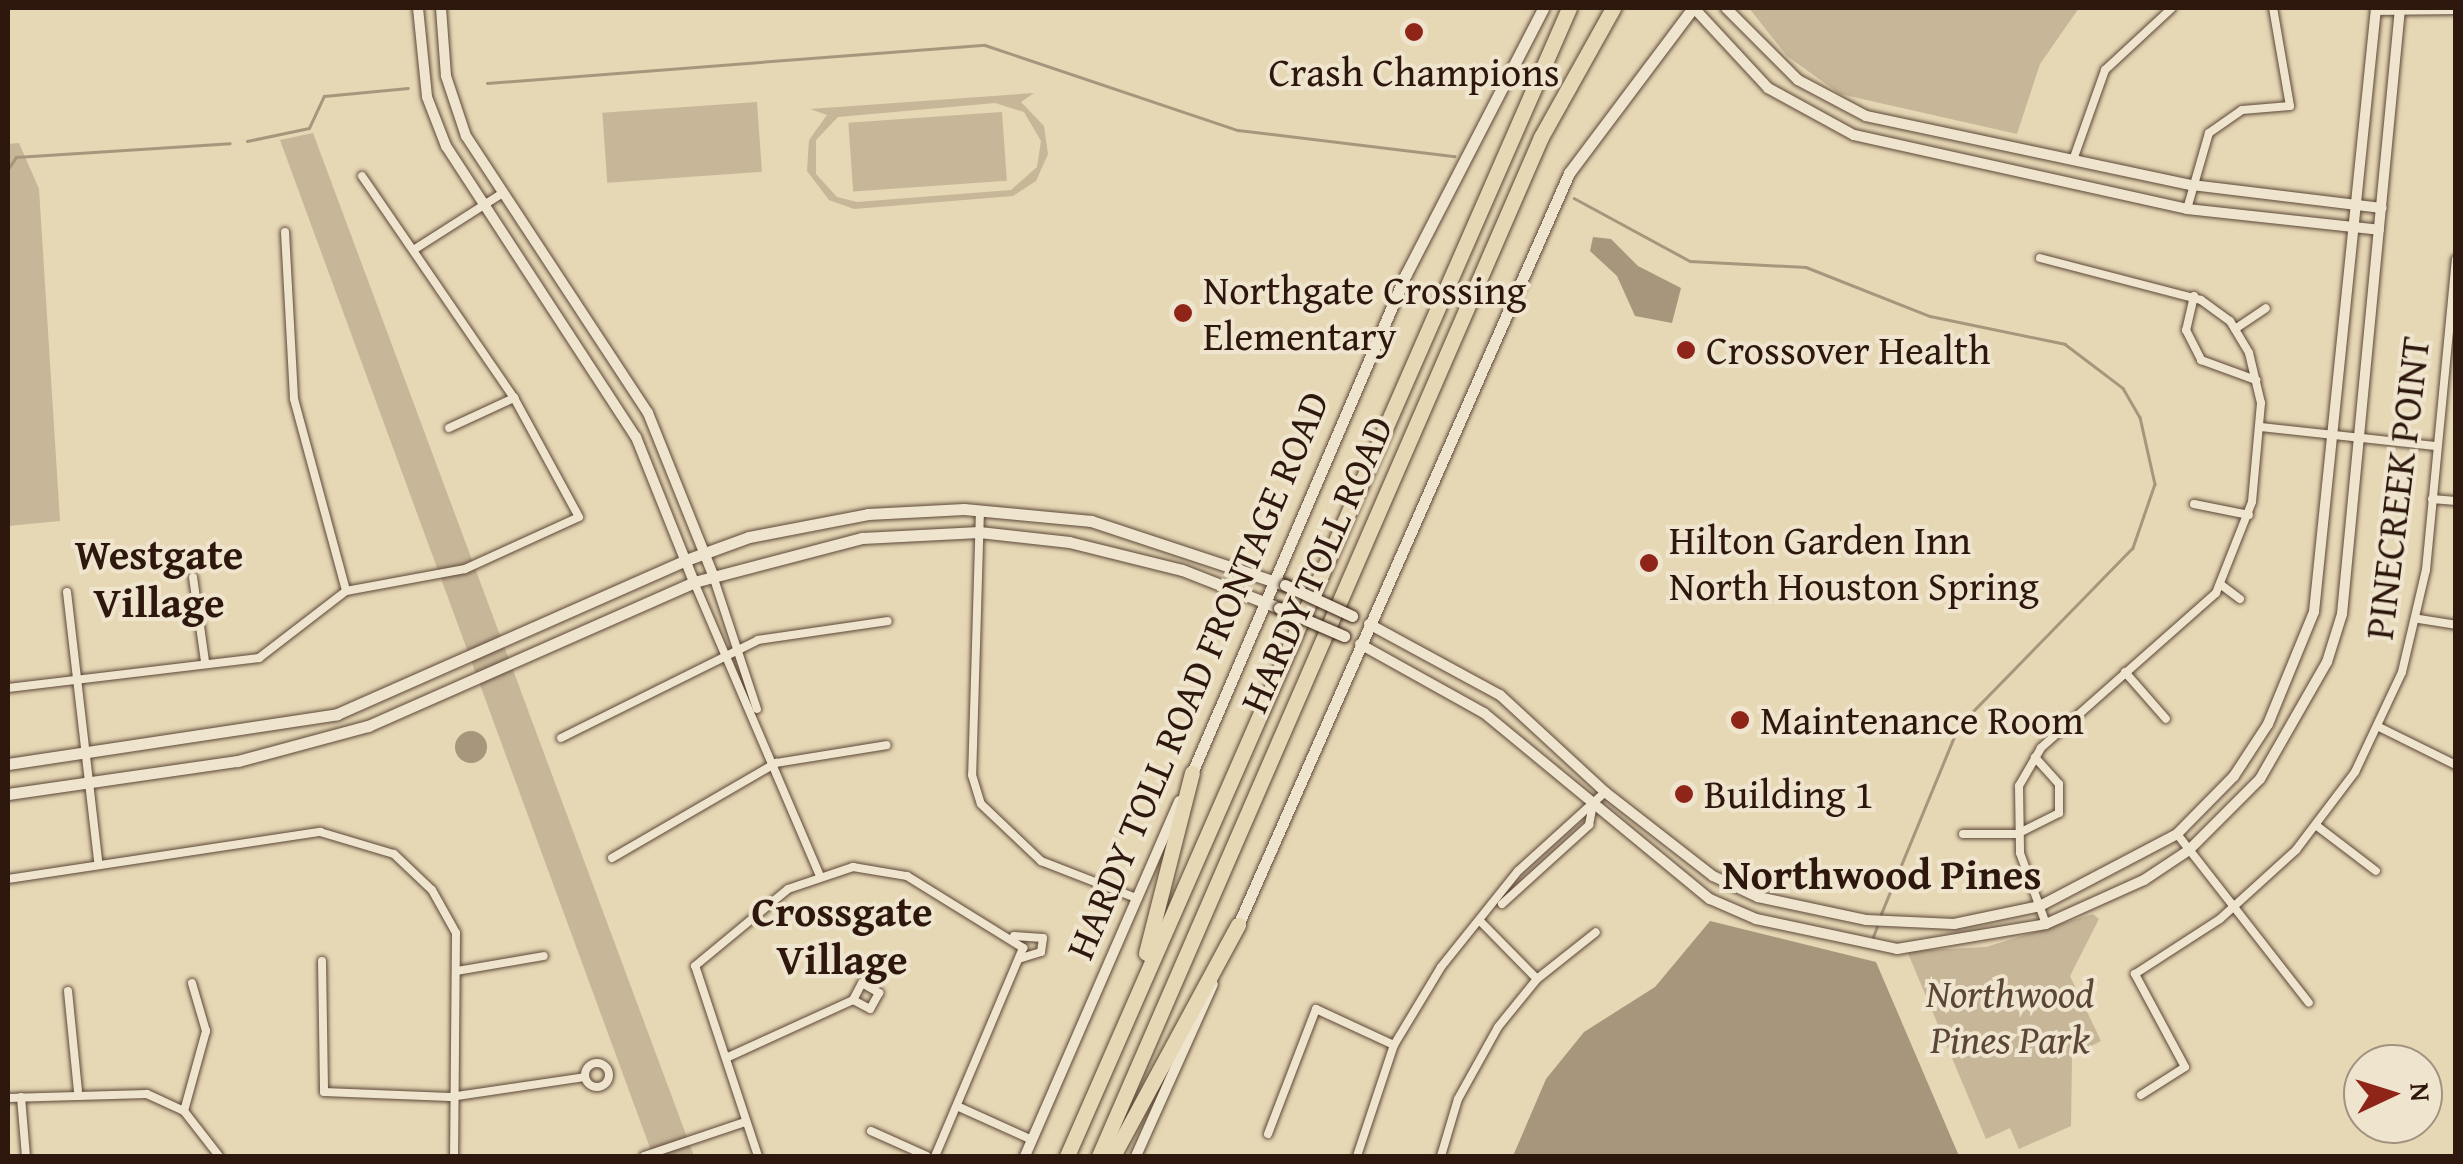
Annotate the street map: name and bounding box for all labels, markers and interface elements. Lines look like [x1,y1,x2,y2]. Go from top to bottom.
marker: Crash Champions [1403,21,1425,43]
place label: Crash Champions [1268,48,1560,96]
place label: Northgate Crossing Elementary [1203,266,1527,360]
marker: Northgate Crossing Elementary [1172,302,1194,324]
place label: Crossover Health [1706,326,1990,374]
street label: PINECREEK POINT [2355,334,2439,642]
marker: Crossover Health [1675,339,1697,361]
street label: HARDY TOLL ROAD FRONTAGE ROAD [1055,384,1339,966]
street label: HARDY TOLL ROAD [1229,409,1403,719]
place label: Hilton Garden Inn North Houston Spring [1669,516,2039,610]
district label: Westgate Village [75,529,243,628]
marker: Hilton Garden Inn North Houston Spring [1638,552,1660,574]
place label: Maintenance Room [1760,696,2084,744]
marker: Maintenance Room [1729,709,1751,731]
place label: Building 1 [1704,770,1874,818]
marker: Building 1 [1673,783,1695,805]
district label: Northwood Pines [1722,849,2042,899]
district label: Crossgate Village [751,886,933,984]
park label: Northwood Pines Park [1926,969,2094,1063]
north arrow [2343,1044,2443,1144]
text: N [2400,1081,2443,1103]

